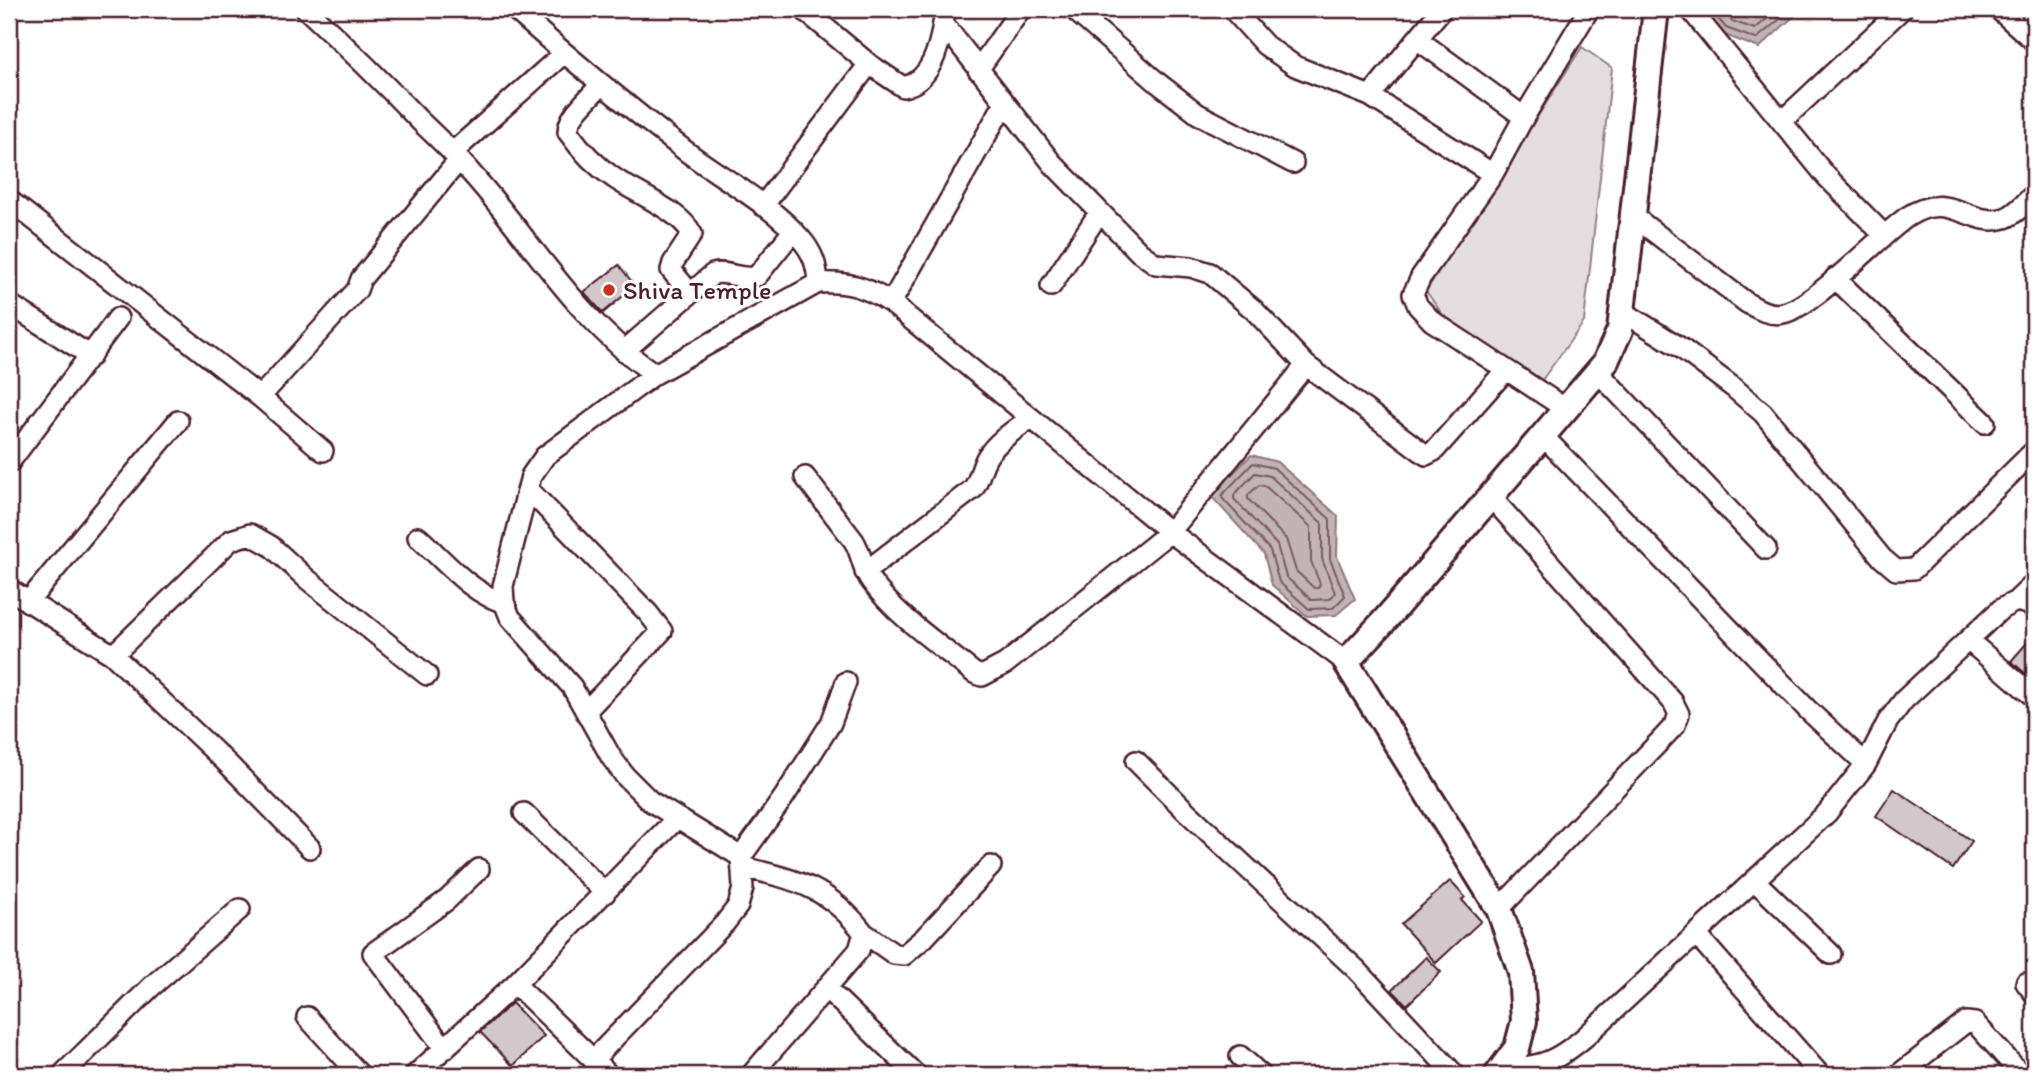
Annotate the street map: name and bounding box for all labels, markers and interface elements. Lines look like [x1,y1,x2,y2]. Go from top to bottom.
place label: Shiva Temple [623,274,771,306]
marker: Shiva Temple [601,282,617,298]

